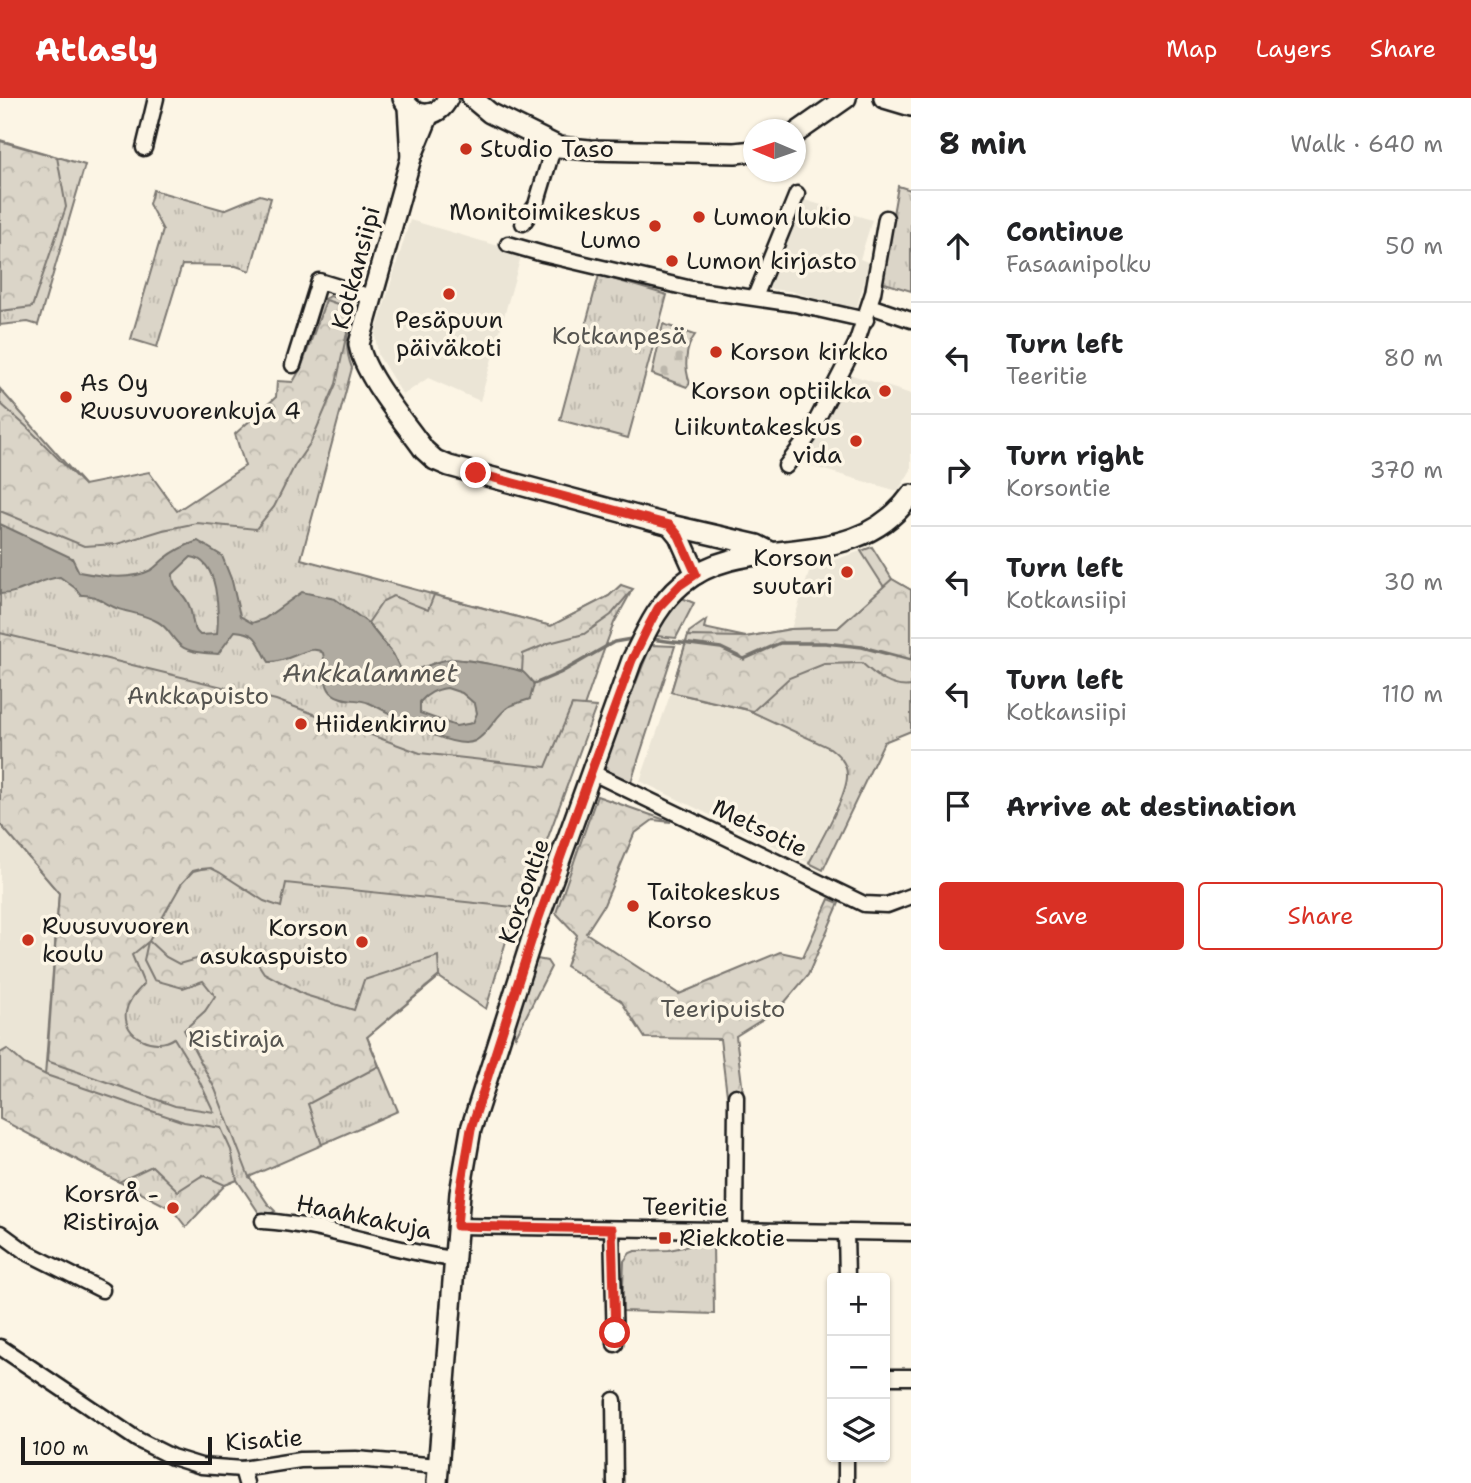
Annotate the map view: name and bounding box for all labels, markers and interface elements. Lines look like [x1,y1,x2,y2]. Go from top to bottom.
text: Atlasly [35,27,158,72]
text: Map [1166,33,1217,65]
text: Layers [1255,33,1332,65]
text: Share [1370,33,1436,65]
north arrow [743,119,806,182]
text: 8 min [939,123,1026,164]
text: Walk · 640 m [1290,129,1443,159]
place label: Studio Taso [480,133,614,165]
marker: Studio Taso [458,141,474,157]
place label: Monitoimikeskus Lumo [449,196,641,256]
place label: Lumon lukio [713,201,851,233]
street label: Kotkansiipi [324,203,388,333]
marker: Lumon lukio [691,209,707,225]
text: Continue [1006,214,1124,249]
marker: Monitoimikeskus Lumo [647,218,663,234]
icon: ahead [939,227,977,265]
text: 50 m [1385,231,1443,261]
place label: Lumon kirjasto [686,245,857,277]
text: Fasaanipolku [1006,249,1152,279]
marker: Lumon kirjasto [664,253,680,269]
marker: Pesäpuun päiväkoti [441,286,457,302]
place label: Pesäpuun päiväkoti [395,304,503,364]
park label: Kotkanpesä [552,320,686,352]
text: Turn left [1006,326,1123,361]
place label: Korson kirkko [730,336,888,368]
icon: left [939,339,977,377]
text: 80 m [1384,343,1443,373]
marker: Korson kirkko [708,344,724,360]
text: Teeritie [1006,361,1088,391]
place label: As Oy Ruusuvuorenkuja 4 [80,367,301,427]
place label: Korson optiikka [691,375,871,407]
marker: Korson optiikka [877,383,893,399]
marker: As Oy Ruusuvuorenkuja 4 [58,389,74,405]
place label: Liikuntakeskus vida [674,411,842,471]
marker: Liikuntakeskus vida [848,433,864,449]
text: Turn right [1006,438,1144,473]
icon: right [939,451,977,489]
text: 370 m [1370,455,1443,485]
route end [460,457,491,488]
text: Korsontie [1006,473,1111,503]
place label: Korson suutari [752,542,833,602]
text: Turn left [1006,550,1123,585]
icon: left [939,563,977,601]
marker: Korson suutari [839,564,855,580]
text: 30 m [1384,567,1443,597]
text: Kotkansiipi [1006,585,1127,615]
water label: Ankkalammet [282,655,458,690]
text: Turn left [1006,662,1123,697]
icon: left [939,675,977,713]
text: 110 m [1381,679,1443,709]
park label: Ankkapuisto [127,680,269,712]
text: Kotkansiipi [1006,697,1127,727]
place label: Hiidenkirnu [315,708,447,740]
marker: Hiidenkirnu [293,716,309,732]
icon: arrive [939,787,977,825]
text: Arrive at destination [1006,789,1296,824]
street label: Metsotie [707,791,813,865]
street label: Korsontie [491,834,557,948]
place label: Taitokeskus Korso [647,876,781,936]
button: Save [939,882,1184,950]
button: Share [1198,882,1443,950]
marker: Taitokeskus Korso [625,898,641,914]
place label: Ruusuvuoren koulu [42,910,190,970]
place label: Korson asukaspuisto [199,912,348,972]
marker: Ruusuvuoren koulu [20,932,36,948]
marker: Korson asukaspuisto [354,934,370,950]
park label: Teeripuisto [661,993,785,1025]
park label: Ristiraja [188,1023,284,1055]
place label: Korsrå - Ristiraja [63,1178,159,1238]
street label: Haahkakuja [293,1187,435,1247]
street label: Teeritie [642,1190,728,1224]
marker: Korsrå - Ristiraja [165,1200,181,1216]
place label: Riekkotie [679,1222,785,1254]
marker: Riekkotie [657,1230,673,1246]
map controls [827,1273,890,1462]
button: + [827,1273,890,1336]
route start [599,1317,630,1348]
button: − [827,1336,890,1399]
button: layers [827,1399,890,1462]
street label: Kisatie [224,1421,304,1459]
scale bar [21,1434,212,1466]
text: 100 m [32,1436,89,1461]

